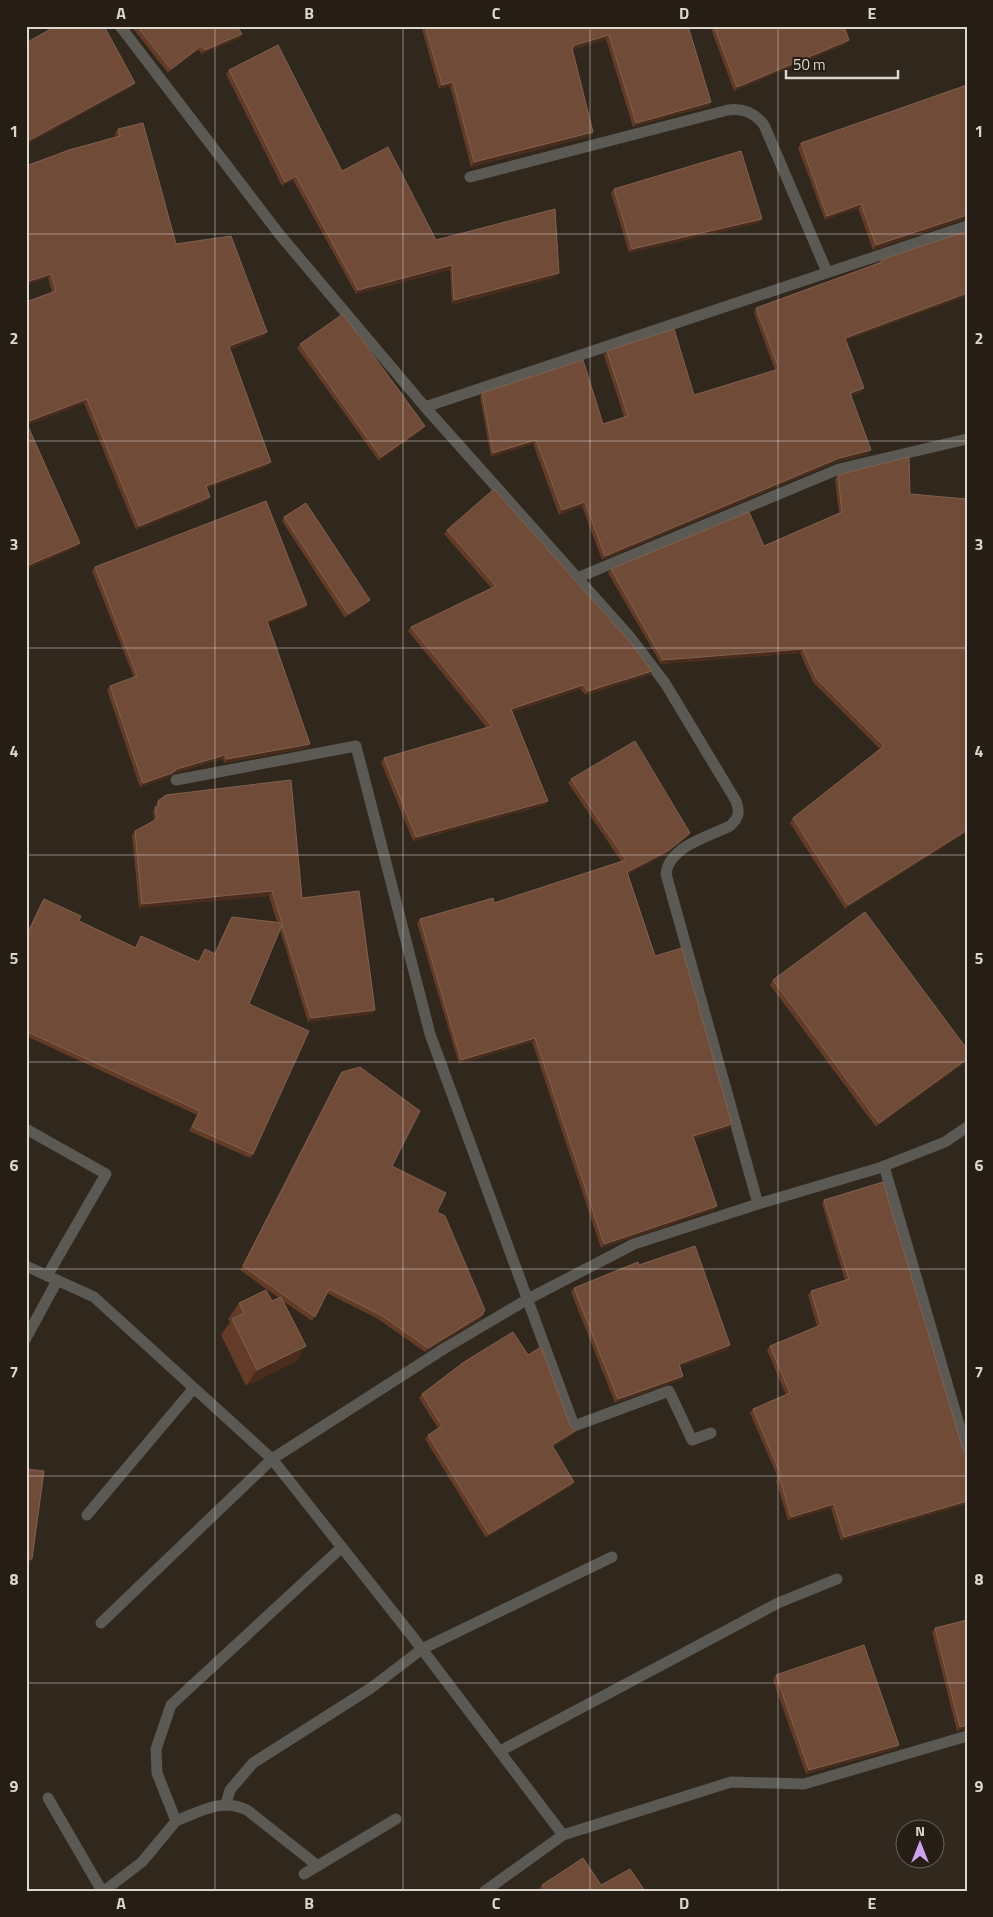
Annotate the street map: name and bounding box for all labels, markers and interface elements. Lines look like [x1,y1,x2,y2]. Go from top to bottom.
text: A [116,1,126,25]
text: B [304,1,314,25]
text: C [492,1,501,25]
text: D [679,1,689,25]
text: E [868,1,877,25]
scale bar [786,48,898,80]
text: 50 m [793,53,826,76]
text: 1 [10,119,18,143]
text: 1 [975,119,983,143]
text: 2 [10,326,18,350]
text: 2 [975,326,983,350]
text: 3 [10,532,18,556]
text: 3 [975,532,983,556]
text: 4 [10,739,19,763]
text: 4 [975,739,984,763]
text: 5 [10,946,19,970]
text: 5 [975,946,984,970]
text: 6 [10,1153,19,1177]
text: 6 [975,1153,984,1177]
text: 7 [10,1360,18,1384]
text: 7 [975,1360,983,1384]
text: 8 [10,1567,19,1591]
text: 8 [975,1567,984,1591]
text: 9 [10,1774,19,1798]
text: 9 [975,1774,984,1798]
north arrow [896,1820,946,1870]
text: N [915,1820,925,1841]
text: A [116,1891,126,1915]
text: B [304,1891,314,1915]
text: C [492,1891,501,1915]
text: D [679,1891,689,1915]
text: E [868,1891,877,1915]

